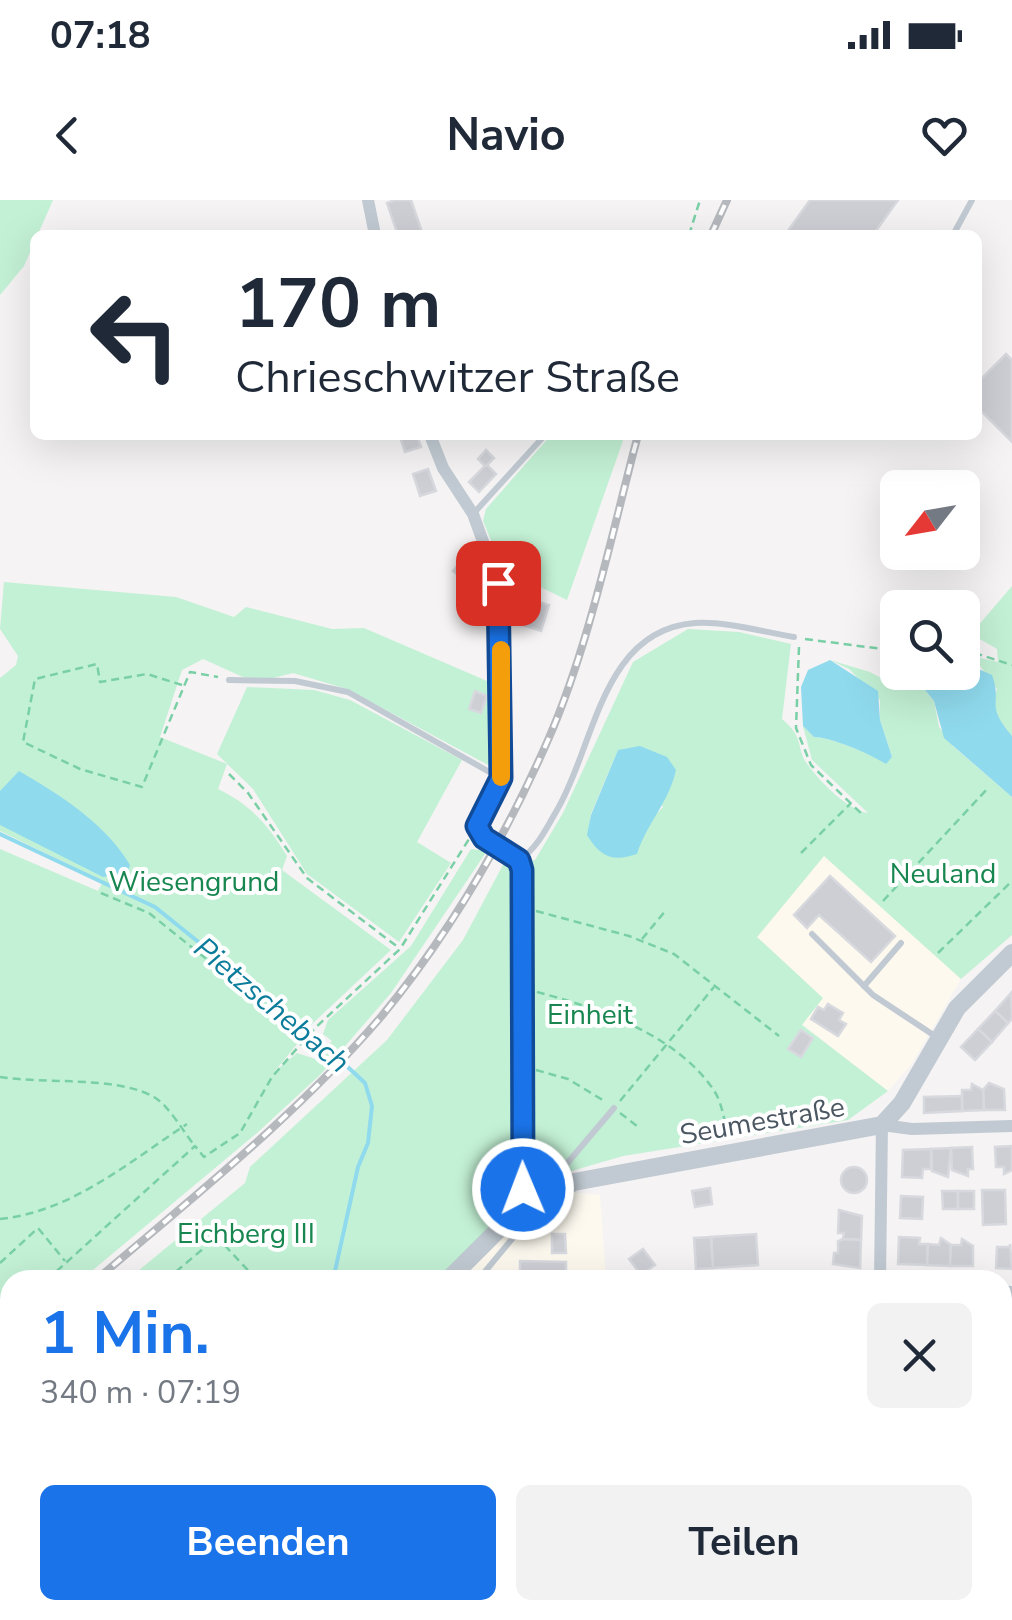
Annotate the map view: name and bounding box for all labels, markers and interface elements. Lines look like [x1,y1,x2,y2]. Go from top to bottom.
text: 07:18 [50,10,151,61]
text: Navio [446,105,566,166]
icon: back [40,108,95,163]
icon: heart [917,108,972,163]
text: 170 m [235,256,441,352]
icon: left [70,270,200,400]
text: Chrieschwitzer Straße [235,347,680,408]
north arrow [880,470,980,570]
map controls [880,470,980,690]
pin [456,541,541,626]
icon: arrive [471,556,526,611]
button: search [880,590,980,690]
park label: Neuland [890,855,996,893]
park label: Wiesengrund [109,863,279,901]
water label: Pietzschebach [185,928,358,1083]
park label: Einheit [547,996,633,1034]
street label: Seumestraße [677,1088,848,1154]
position arrow [471,1137,575,1241]
park label: Eichberg III [177,1215,315,1253]
text: 1 Min. [40,1292,210,1374]
button: close [867,1303,972,1408]
text: 340 m · 07:19 [40,1371,241,1414]
button: Beenden [40,1485,496,1600]
button: Teilen [516,1485,972,1600]

